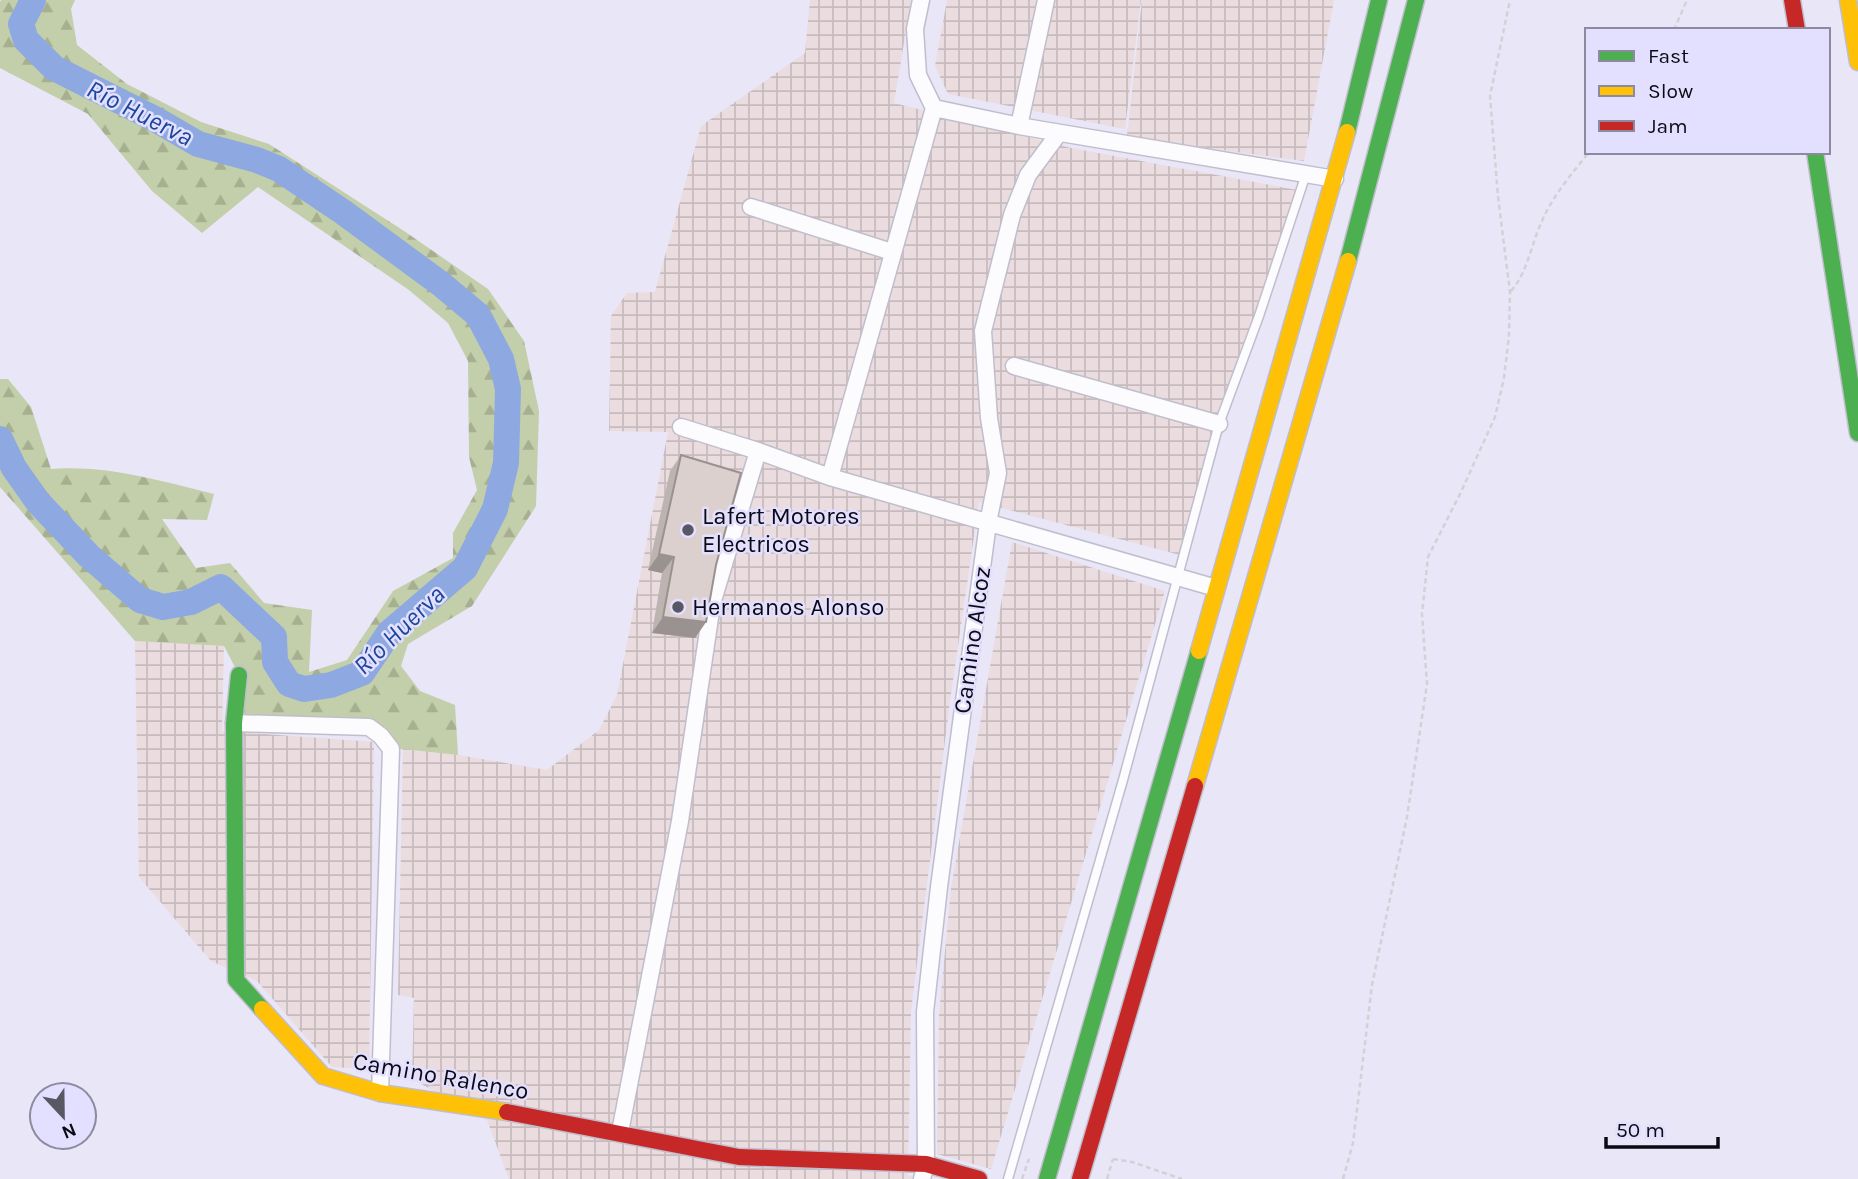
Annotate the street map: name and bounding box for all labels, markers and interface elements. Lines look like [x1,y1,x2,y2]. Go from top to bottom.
legend [1585,28,1830,154]
text: Fast [1648,44,1689,68]
water label: Río Huerva [82,73,198,153]
text: Slow [1648,79,1693,103]
text: Jam [1648,114,1688,138]
place label: Lafert Motores Electricos [702,502,860,558]
marker: Lafert Motores Electricos [680,522,696,538]
street label: Camino Alcoz [948,565,996,715]
water label: Río Huerva [347,579,451,681]
place label: Hermanos Alonso [692,593,884,621]
marker: Hermanos Alonso [670,599,686,615]
street label: Camino Ralenco [351,1047,531,1105]
north arrow [28,1081,98,1151]
scale bar [1606,1106,1718,1150]
text: N [59,1118,79,1144]
text: 50 m [1616,1118,1665,1142]

